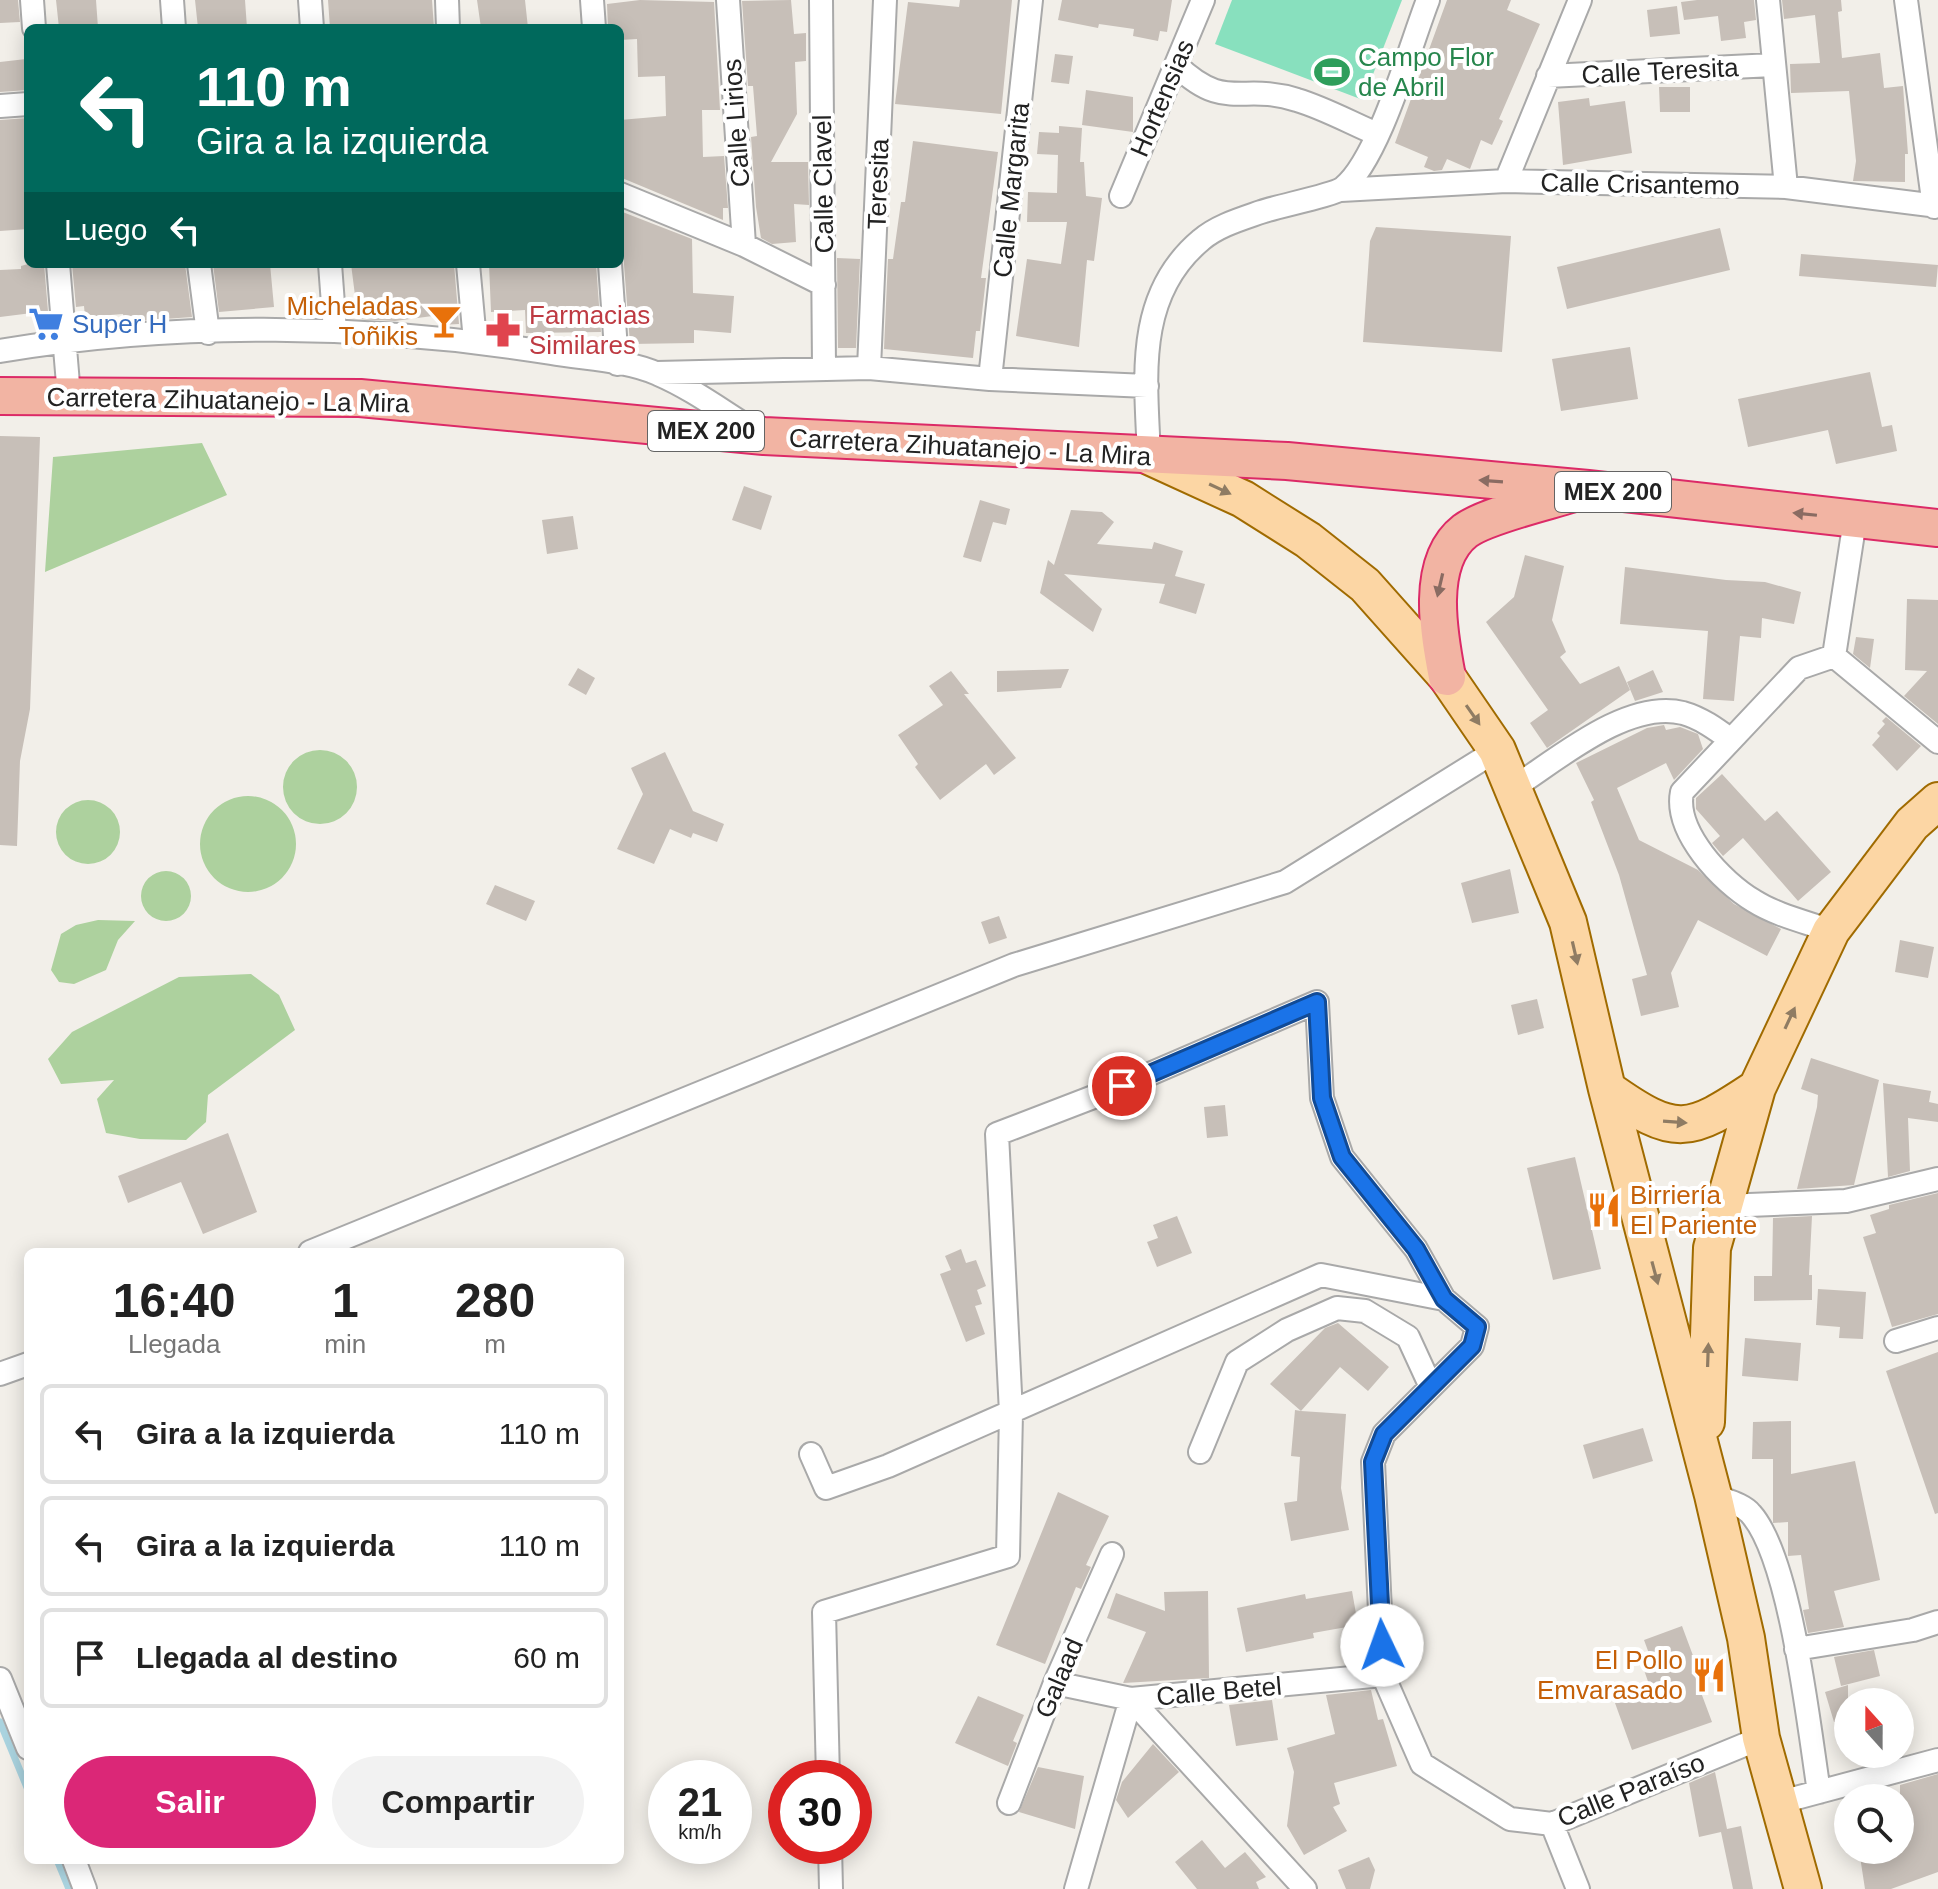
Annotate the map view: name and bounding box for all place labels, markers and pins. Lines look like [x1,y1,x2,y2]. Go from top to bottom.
place label: Campo Flor de Abril [1358,42,1494,102]
sports icon: Campo Flor de Abril [1313,53,1351,91]
place label: Micheladas Toñikis [286,291,418,351]
place label: Farmacias Similares [529,300,650,360]
bar icon: Micheladas Toñikis [425,302,463,340]
supermarket icon: Super H [27,305,65,343]
place label: Super H [72,309,167,339]
pharmacy icon: Farmacias Similares [484,311,522,349]
pin [1088,1052,1156,1120]
place label: Birriería El Pariente [1630,1180,1757,1240]
restaurant icon: Birriería El Pariente [1585,1191,1623,1229]
place label: El Pollo Emvarasado [1537,1645,1683,1705]
restaurant icon: El Pollo Emvarasado [1690,1656,1728,1694]

